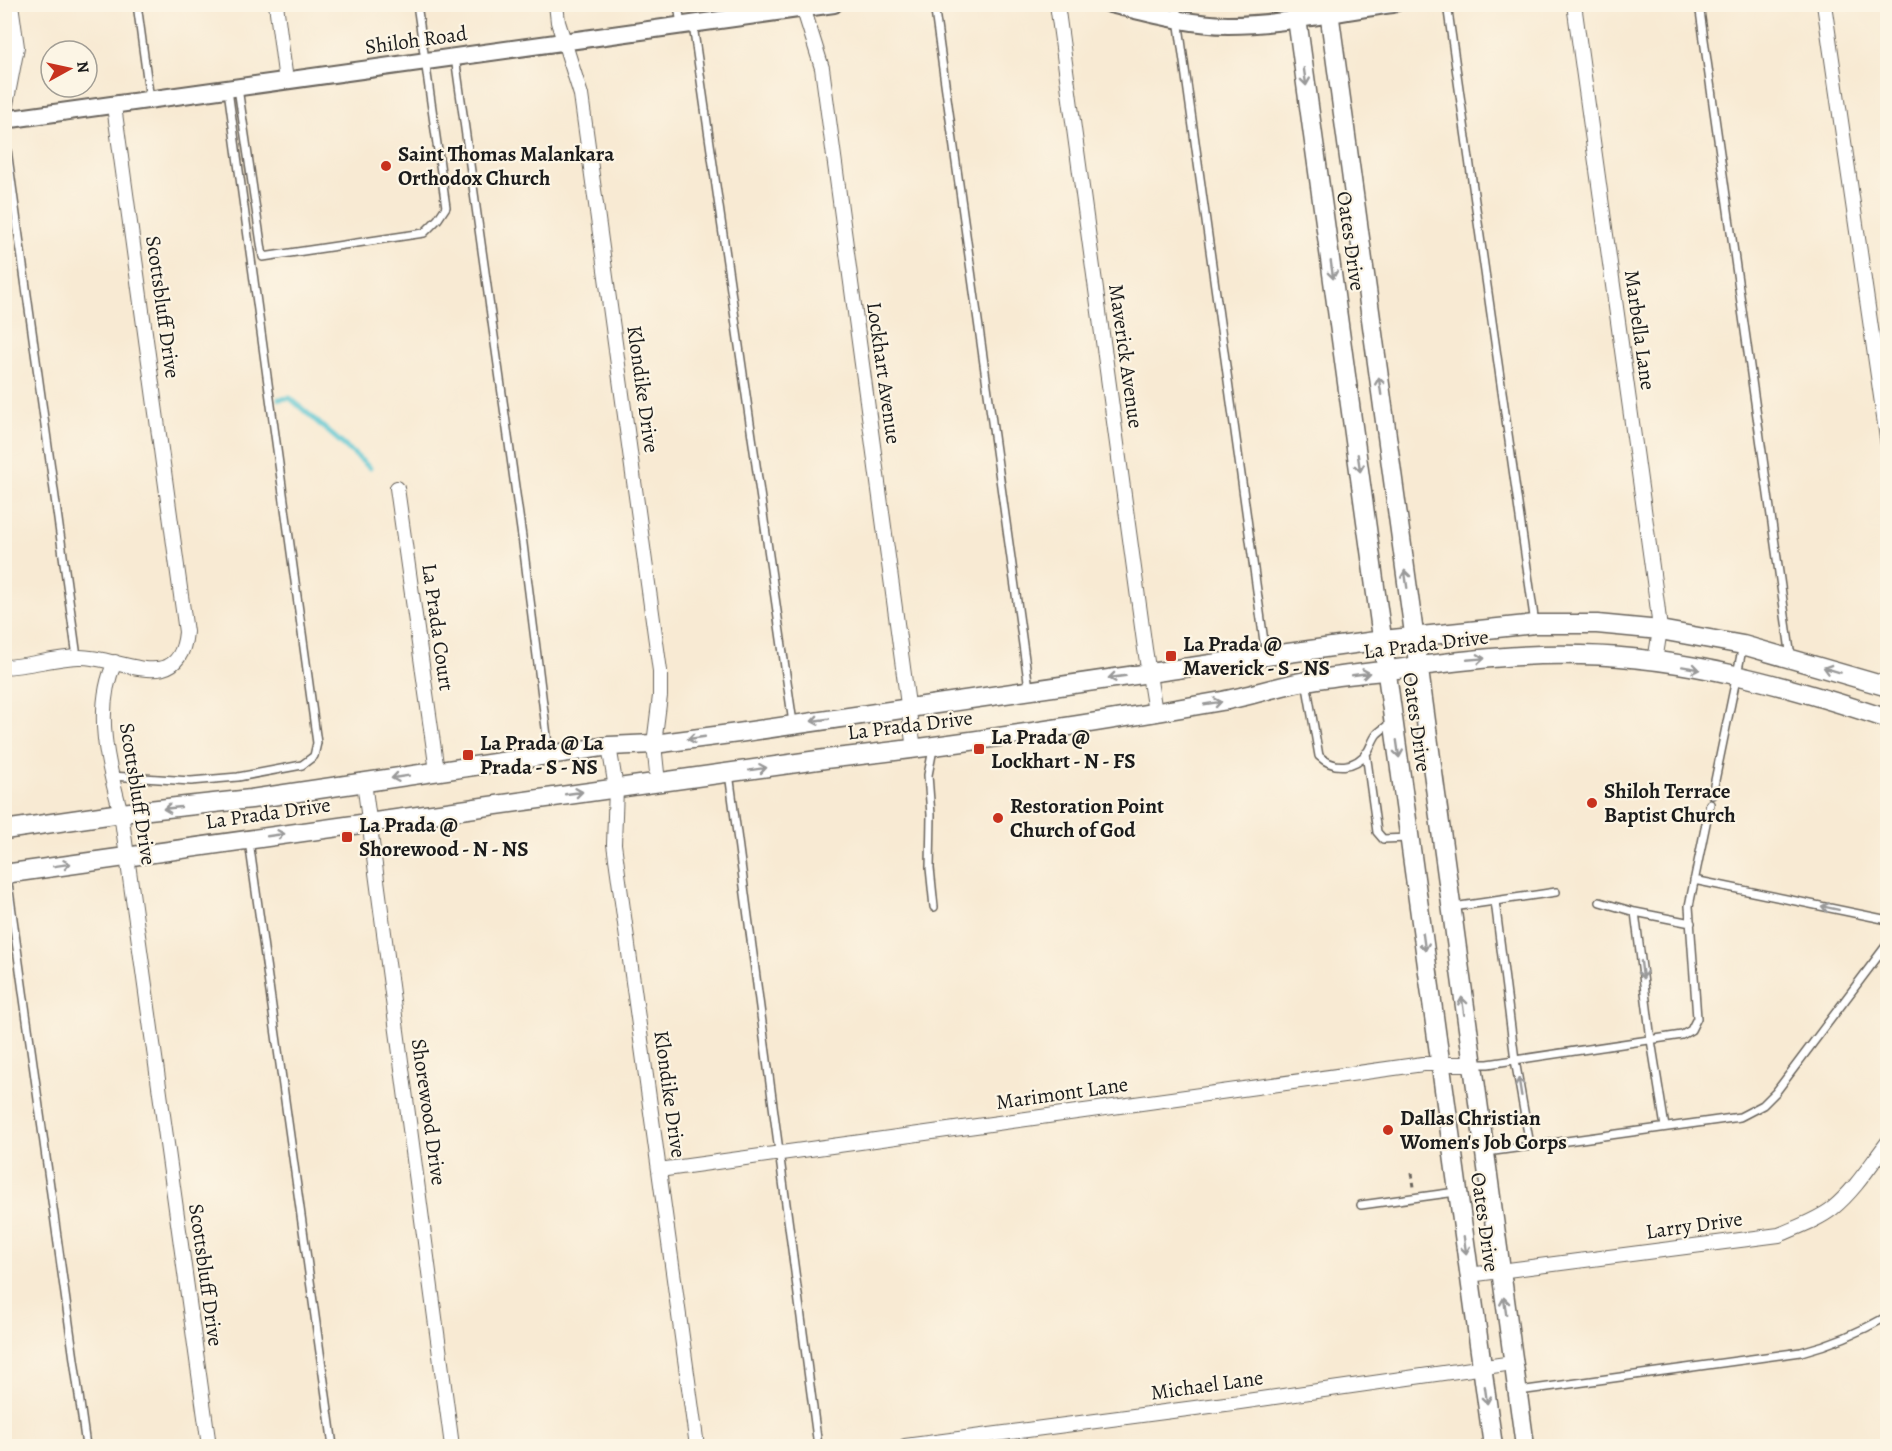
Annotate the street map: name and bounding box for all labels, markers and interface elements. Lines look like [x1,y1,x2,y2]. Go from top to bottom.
street label: Shiloh Road [363,19,470,61]
north arrow [39,39,99,99]
text: N [71,60,95,75]
one-way arrow [1300,67,1311,87]
place label: Saint Thomas Malankara Orthodox Church [398,140,615,192]
marker: Saint Thomas Malankara Orthodox Church [379,159,393,173]
street label: Oates Drive [1330,189,1372,293]
street label: Scottsbluff Drive [139,234,187,380]
one-way arrow [1327,260,1338,280]
street label: Marbella Lane [1618,268,1662,392]
street label: Maverick Avenue [1102,282,1150,430]
street label: Lockhart Avenue [860,300,908,446]
street label: Klondike Drive [620,324,666,454]
one-way arrow [1374,376,1385,396]
one-way arrow [1353,453,1364,473]
street label: La Prada Court [415,562,461,693]
one-way arrow [1401,570,1412,589]
street label: La Prada Drive [1362,622,1490,666]
place label: La Prada @ Maverick - S - NS [1183,630,1330,682]
marker: La Prada @ Maverick - S - NS [1164,649,1178,663]
one-way arrow [1466,653,1486,664]
one-way arrow [1681,662,1701,673]
one-way arrow [1823,664,1842,675]
one-way arrow [1350,668,1370,679]
street label: Oates Drive [1396,670,1438,774]
one-way arrow [1108,672,1128,683]
one-way arrow [1203,697,1223,708]
street label: La Prada Drive [846,703,974,747]
one-way arrow [811,715,831,726]
street label: Scottsbluff Drive [113,721,163,867]
place label: La Prada @ Lockhart - N - FS [991,723,1136,775]
place label: La Prada @ La Prada - S - NS [480,729,605,781]
one-way arrow [687,733,707,744]
one-way arrow [1393,739,1404,759]
marker: La Prada @ Lockhart - N - FS [972,742,986,756]
marker: La Prada @ La Prada - S - NS [461,748,475,762]
one-way arrow [747,764,767,775]
one-way arrow [391,771,411,782]
place label: Shiloh Terrace Baptist Church [1604,777,1736,829]
one-way arrow [564,788,584,799]
street label: La Prada Drive [204,790,332,836]
place label: Restoration Point Church of God [1010,792,1164,844]
marker: Shiloh Terrace Baptist Church [1585,796,1599,810]
one-way arrow [162,802,182,813]
place label: La Prada @ Shorewood - N - NS [359,811,528,863]
marker: Restoration Point Church of God [991,811,1005,825]
one-way arrow [266,829,286,840]
marker: La Prada @ Shorewood - N - NS [340,830,354,844]
one-way arrow [52,859,72,870]
one-way arrow [1821,902,1840,914]
one-way arrow [1419,932,1430,952]
one-way arrow [1637,960,1648,980]
one-way arrow [1458,996,1469,1016]
street label: Klondike Drive [647,1029,693,1159]
street label: Shorewood Drive [405,1037,453,1187]
street label: Marimont Lane [994,1070,1130,1116]
one-way arrow [1514,1078,1525,1098]
place label: Dallas Christian Women's Job Corps [1399,1104,1567,1156]
marker: Dallas Christian Women's Job Corps [1381,1123,1395,1137]
street label: Oates Drive [1464,1170,1506,1274]
street label: Scottsbluff Drive [182,1202,230,1348]
street label: Larry Drive [1644,1204,1744,1246]
one-way arrow [1460,1235,1471,1255]
one-way arrow [1499,1296,1510,1316]
street label: Michael Lane [1149,1363,1265,1407]
one-way arrow [1480,1385,1491,1405]

